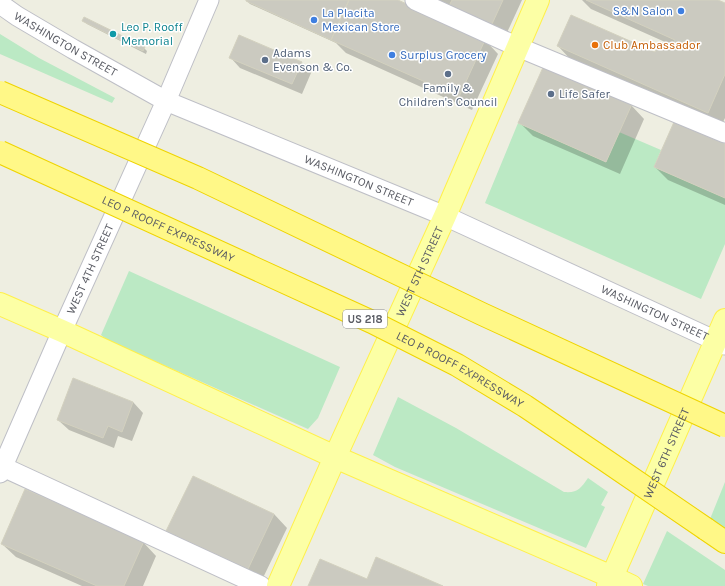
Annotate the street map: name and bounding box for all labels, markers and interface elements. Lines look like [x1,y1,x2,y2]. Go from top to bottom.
place label: S&N Salon [613,4,673,18]
place label: La Placita Mexican Store [322,6,400,34]
marker: S&N Salon [676,6,686,16]
street label: WASHINGTON STREET [12,9,120,79]
marker: La Placita Mexican Store [309,15,319,25]
place label: Leo P. Rooff Memorial [121,20,183,48]
marker: Leo P. Rooff Memorial [108,29,118,39]
place label: Club Ambassador [603,38,701,52]
marker: Club Ambassador [590,40,600,50]
place label: Adams Evenson & Co. [273,46,352,74]
place label: Surplus Grocery [400,48,487,62]
marker: Surplus Grocery [387,50,397,60]
marker: Adams Evenson & Co. [260,55,270,65]
marker: Family & Children's Council [443,69,453,79]
place label: Family & Children's Council [399,81,497,109]
place label: Life Safer [559,87,610,101]
marker: Life Safer [546,89,556,99]
street label: WASHINGTON STREET [302,152,416,209]
street label: LEO P ROOFF EXPRESSWAY [100,193,237,265]
street label: WEST 4TH STREET [64,222,116,316]
street label: WEST 5TH STREET [393,224,446,319]
street label: WASHINGTON STREET [599,282,711,343]
road number: US 218 [343,310,387,328]
street label: LEO P ROOFF EXPRESSWAY [394,328,527,411]
street label: WEST 6TH STREET [640,406,692,501]

